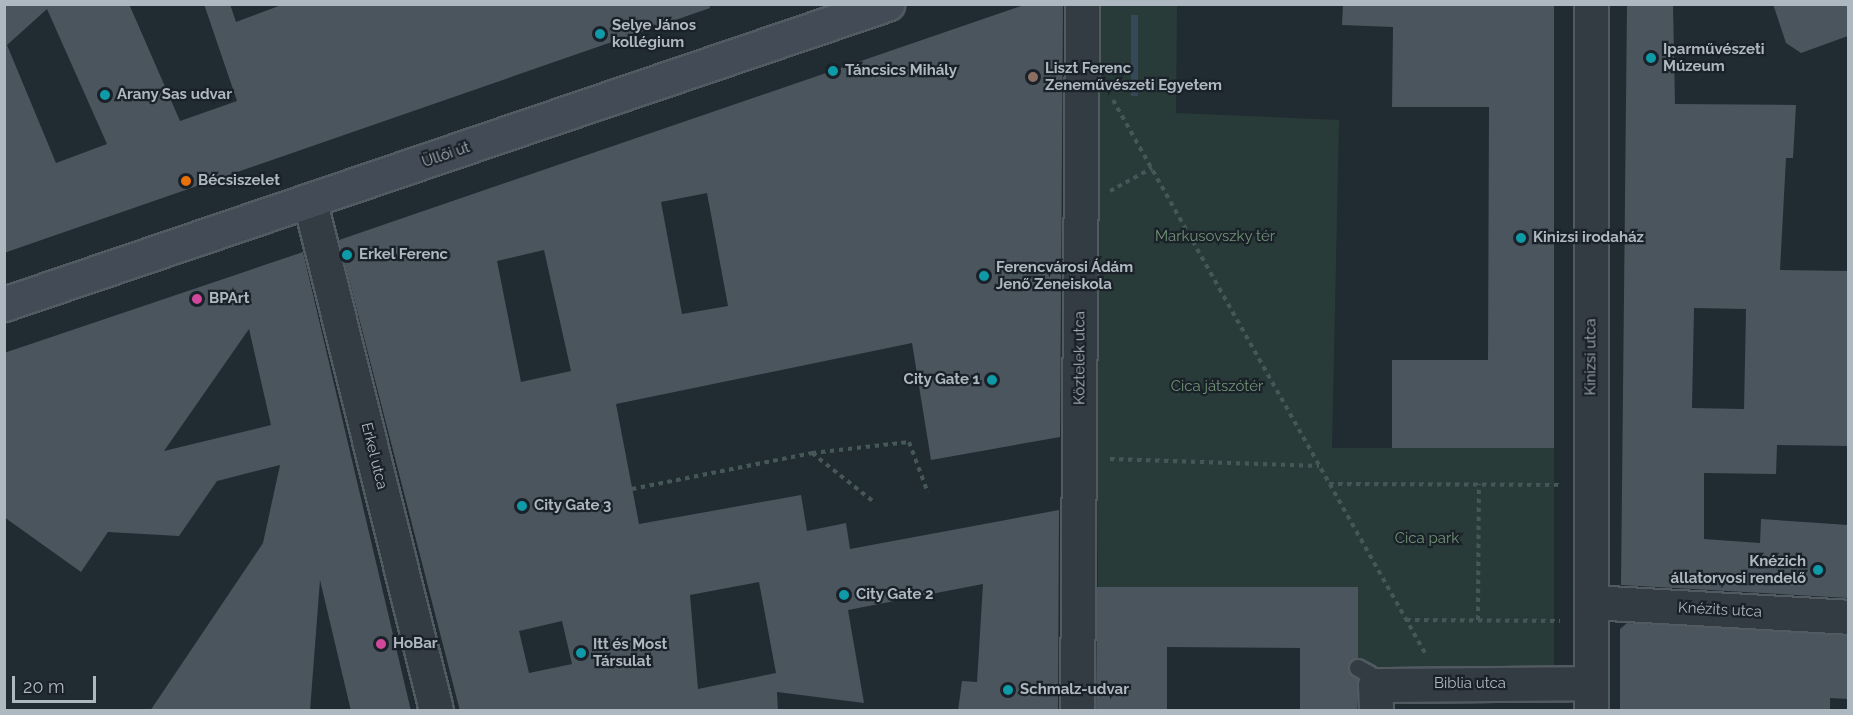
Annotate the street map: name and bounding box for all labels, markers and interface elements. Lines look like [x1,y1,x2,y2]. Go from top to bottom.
place label: Selye János kollégium [612,16,697,51]
marker: Selye János kollégium [593,27,607,41]
place label: Iparművészeti Múzeum [1663,40,1765,75]
marker: Iparművészeti Múzeum [1644,51,1658,65]
place label: Liszt Ferenc Zeneművészeti Egyetem [1045,59,1222,94]
place label: Táncsics Mihály [845,62,957,80]
marker: Táncsics Mihály [826,64,840,78]
marker: Liszt Ferenc Zeneművészeti Egyetem [1026,70,1040,84]
place label: Arany Sas udvar [117,86,232,104]
marker: Arany Sas udvar [98,88,112,102]
street label: Üllői út [420,138,472,172]
place label: Bécsiszelet [198,172,280,190]
marker: Bécsiszelet [179,174,193,188]
park label: Markusovszky tér [1155,228,1275,246]
place label: Kinizsi irodaház [1533,229,1644,247]
marker: Kinizsi irodaház [1514,231,1528,245]
place label: Erkel Ferenc [359,246,448,264]
marker: Erkel Ferenc [340,248,354,262]
place label: Ferencvárosi Ádám Jenő Zeneiskola [996,258,1134,293]
marker: Ferencvárosi Ádám Jenő Zeneiskola [977,269,991,283]
place label: BPArt [209,290,249,308]
marker: BPArt [190,292,204,306]
street label: Köztelek utca [1071,311,1089,405]
street label: Kinizsi utca [1582,319,1600,395]
place label: City Gate 1 [903,371,980,389]
marker: City Gate 1 [985,373,999,387]
park label: Cica játszótér [1171,378,1263,396]
street label: Erkel utca [357,420,391,492]
place label: City Gate 3 [534,497,612,515]
marker: City Gate 3 [515,499,529,513]
park label: Cica park [1395,530,1459,548]
place label: Knézich állatorvosi rendelő [1671,552,1806,587]
marker: Knézich állatorvosi rendelő [1811,563,1825,577]
place label: City Gate 2 [856,586,934,604]
marker: City Gate 2 [837,588,851,602]
street label: Knézits utca [1678,599,1762,621]
place label: HoBar [393,635,438,653]
place label: Itt és Most Társulat [593,635,667,670]
marker: HoBar [374,637,388,651]
marker: Itt és Most Társulat [574,646,588,660]
scale bar [15,664,99,702]
street label: Biblia utca [1434,675,1506,693]
text: 20 m [23,676,65,697]
place label: Schmalz-udvar [1020,681,1129,699]
marker: Schmalz-udvar [1001,683,1015,697]

